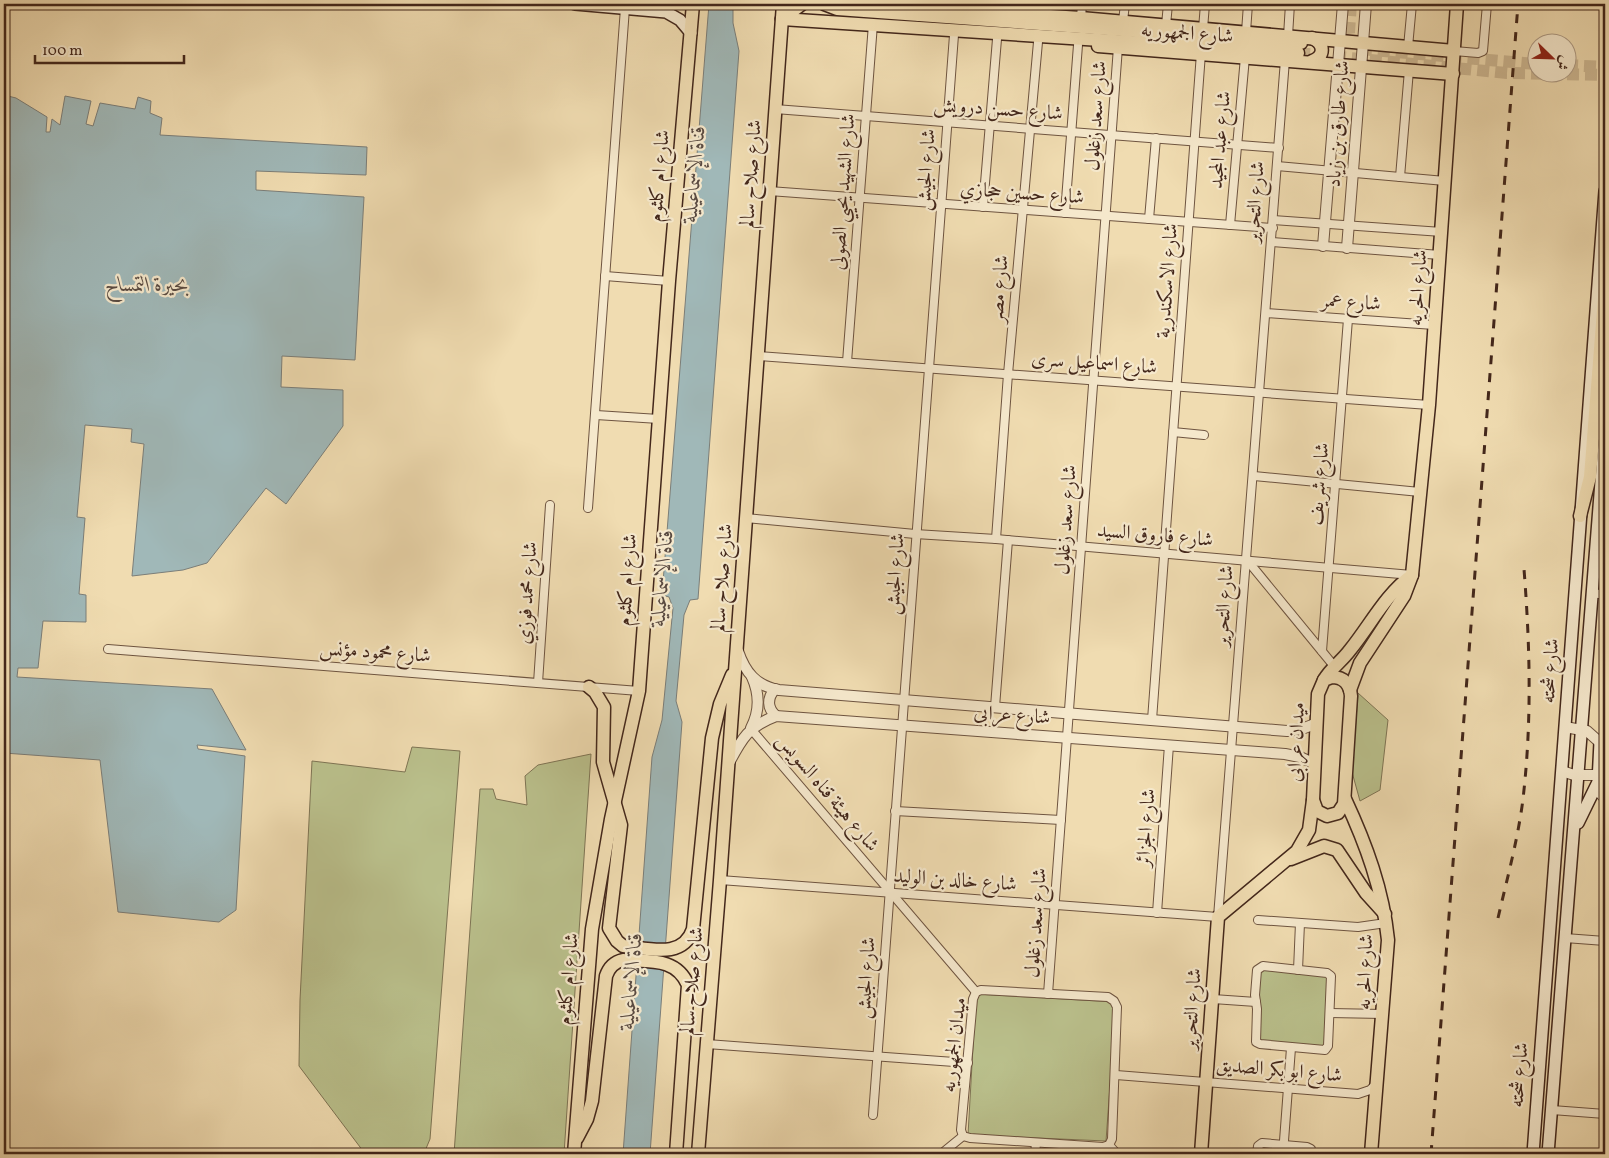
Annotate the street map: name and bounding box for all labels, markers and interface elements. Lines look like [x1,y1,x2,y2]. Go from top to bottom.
street label: شارع الجمهوريه [1140,17,1234,53]
scale bar [35,32,184,64]
north arrow [1526,32,1576,82]
text: 100 m [42,41,82,62]
text: ش [1551,52,1574,73]
street label: شارع سعد زغلول [1079,60,1117,172]
street label: شارع طارق بن زياد [1321,60,1359,189]
street label: شارع عبد المجيد [1203,90,1241,190]
street label: شارع حسن درويش [932,92,1064,130]
street label: شارع الشهيد يحيي الصولى [825,113,866,271]
street label: شارع صلاح سالم [734,119,772,229]
water label: قناة الإسماعيلية [676,124,714,226]
street label: شارع الجيش [910,128,946,212]
street label: شارع ام كلثوم [642,129,680,223]
street label: شارع التحرير [1239,160,1275,246]
street label: شارع حسين حجازي [959,176,1085,214]
street label: شارع الاسكندرية [1150,223,1188,340]
street label: شارع الحريه [1402,249,1438,327]
street label: شارع مصر [983,254,1019,326]
water label: بحيرة التمساح [105,271,189,303]
street label: شارع عمر [1318,287,1382,321]
street label: شارع اسماعيل سرى [1030,346,1158,384]
street label: شارع شريف [1302,441,1340,527]
street label: شارع سعد زغلول [1049,464,1087,576]
street label: شارع فاروق السيد [1096,517,1214,557]
street label: شارع صلاح سالم [705,523,743,633]
water label: قناة الإسماعيلية [644,528,682,630]
street label: شارع الجيش [879,532,915,616]
street label: شارع ام كلثوم [611,533,647,627]
street label: شارع محمد فوزي [510,541,548,645]
street label: شارع التحرير [1208,564,1244,650]
street label: شارع محمود مؤنس [318,635,432,673]
street label: شارع شحته [1535,638,1569,705]
street label: شارع عرابى [973,699,1051,735]
street label: ميدان عرابى [1281,701,1313,783]
street label: شارع هيئة قناه السويس [767,728,885,860]
street label: شارع الجزائر [1130,788,1166,870]
street label: شارع خالد بن الوليد [892,863,1018,901]
street label: شارع سعد زغلول [1019,867,1057,979]
street label: شارع صلاح سالم [674,926,714,1036]
water label: قناة الإسماعيلية [613,931,651,1033]
street label: شارع ام كلثوم [551,932,589,1026]
street label: شارع الحريه [1351,933,1383,1011]
street label: شارع الجيش [850,936,886,1020]
street label: شارع التحرير [1176,967,1212,1053]
street label: ميدان الجمهوريه [935,996,975,1094]
street label: شارع شحته [1503,1041,1539,1109]
street label: شارع ابو بكر الصديق [1215,1052,1343,1092]

